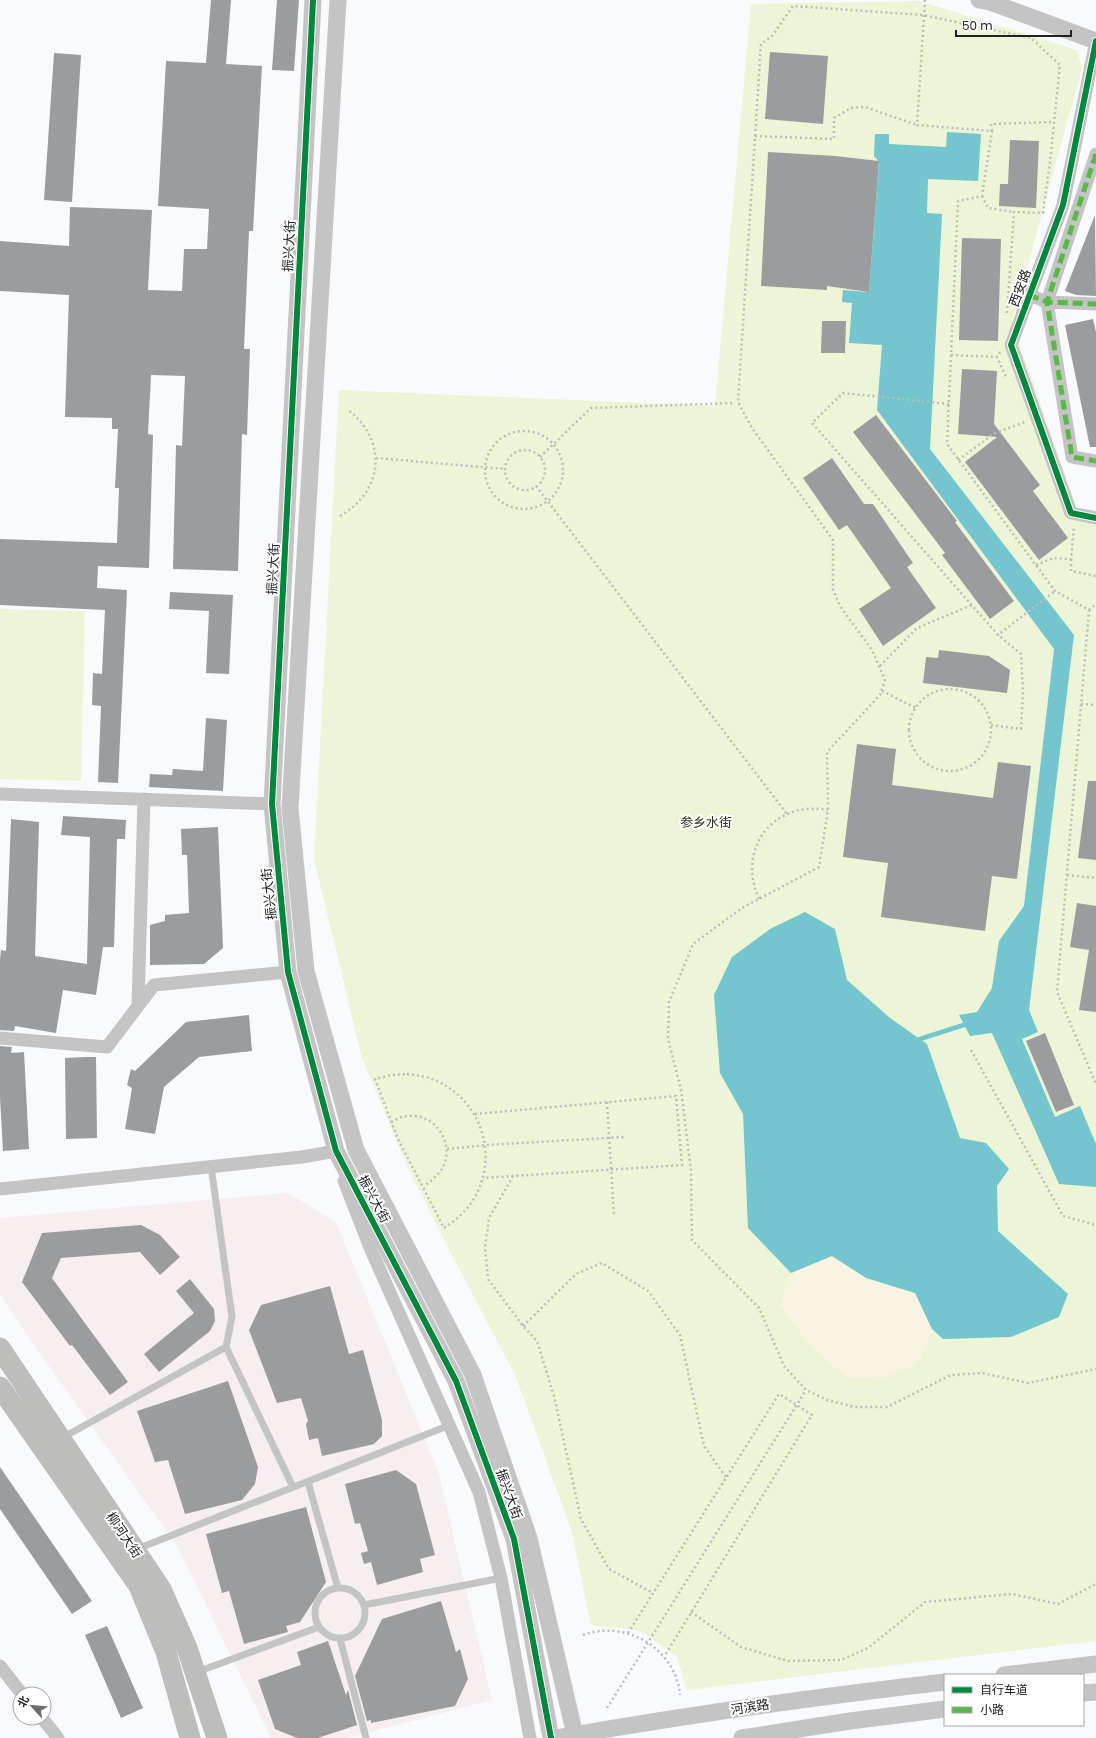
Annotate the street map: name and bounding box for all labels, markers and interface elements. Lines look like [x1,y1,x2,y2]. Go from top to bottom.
scale bar [956,12,1071,38]
text: 50 m [962,17,993,34]
street label: 振兴大街 [278,220,300,272]
street label: 西安路 [1004,266,1036,310]
street label: 振兴大街 [262,543,284,595]
park label: 参乡水街 [680,813,732,832]
street label: 振兴大街 [257,867,281,921]
street label: 振兴大街 [353,1172,395,1226]
street label: 振兴大街 [491,1466,527,1522]
street label: 柳河大街 [102,1508,146,1562]
legend [944,1674,1084,1726]
text: 自行车道 [980,1681,1028,1698]
north arrow [12,1686,52,1726]
text: 北 [13,1693,33,1710]
street label: 河滨路 [729,1695,771,1719]
text: 小路 [980,1701,1004,1718]

